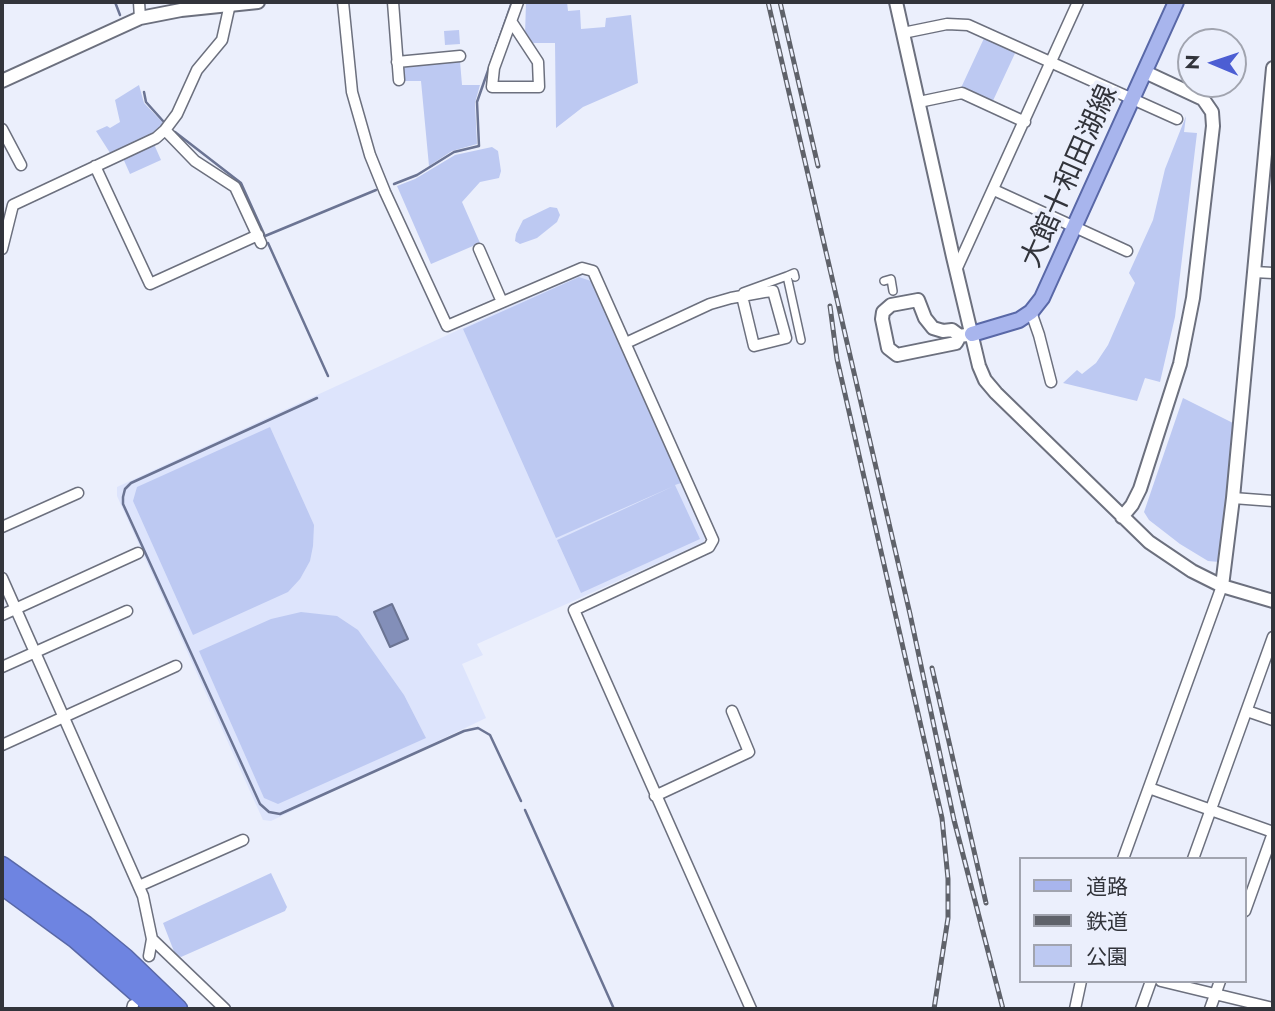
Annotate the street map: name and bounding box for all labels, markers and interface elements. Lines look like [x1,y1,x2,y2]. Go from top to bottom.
north arrow [1177,28,1247,98]
text: N [1179,54,1206,70]
street label: 大館十和田湖線 [1016,81,1126,273]
legend [1020,857,1247,983]
text: 道路 [1086,872,1128,902]
text: 鉄道 [1086,907,1128,937]
text: 公園 [1086,942,1128,972]

